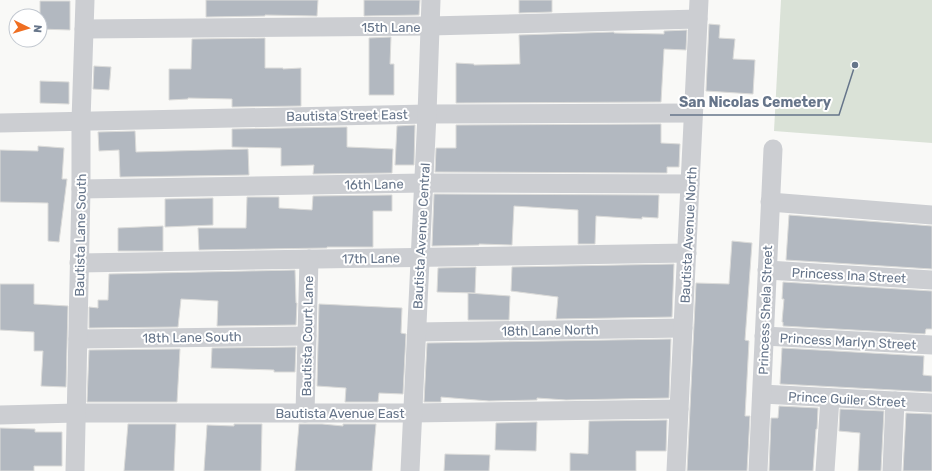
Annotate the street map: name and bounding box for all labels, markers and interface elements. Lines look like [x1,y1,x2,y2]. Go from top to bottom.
north arrow [8,8,48,48]
street label: 15th Lane [361,20,421,35]
text: N [31,24,44,33]
callout: San Nicolas Cemetery [670,89,839,115]
text: San Nicolas Cemetery [679,94,832,111]
street label: Bautista Street East [286,107,408,124]
street label: Bautista Avenue Central [410,163,433,309]
street label: Bautista Avenue North [677,166,700,304]
street label: Bautista Lane South [72,173,89,297]
street label: 16th Lane [344,176,404,193]
street label: Princess Shela Street [756,245,775,375]
street label: 17th Lane [342,250,400,267]
street label: Princess Ina Street [791,265,907,286]
street label: Bautista Court Lane [299,275,316,397]
street label: 18th Lane North [501,322,599,339]
street label: 18th Lane South [142,329,242,346]
street label: Princess Marlyn Street [779,330,917,353]
street label: Prince Guiler Street [788,389,906,410]
street label: Bautista Avenue East [275,406,405,421]

